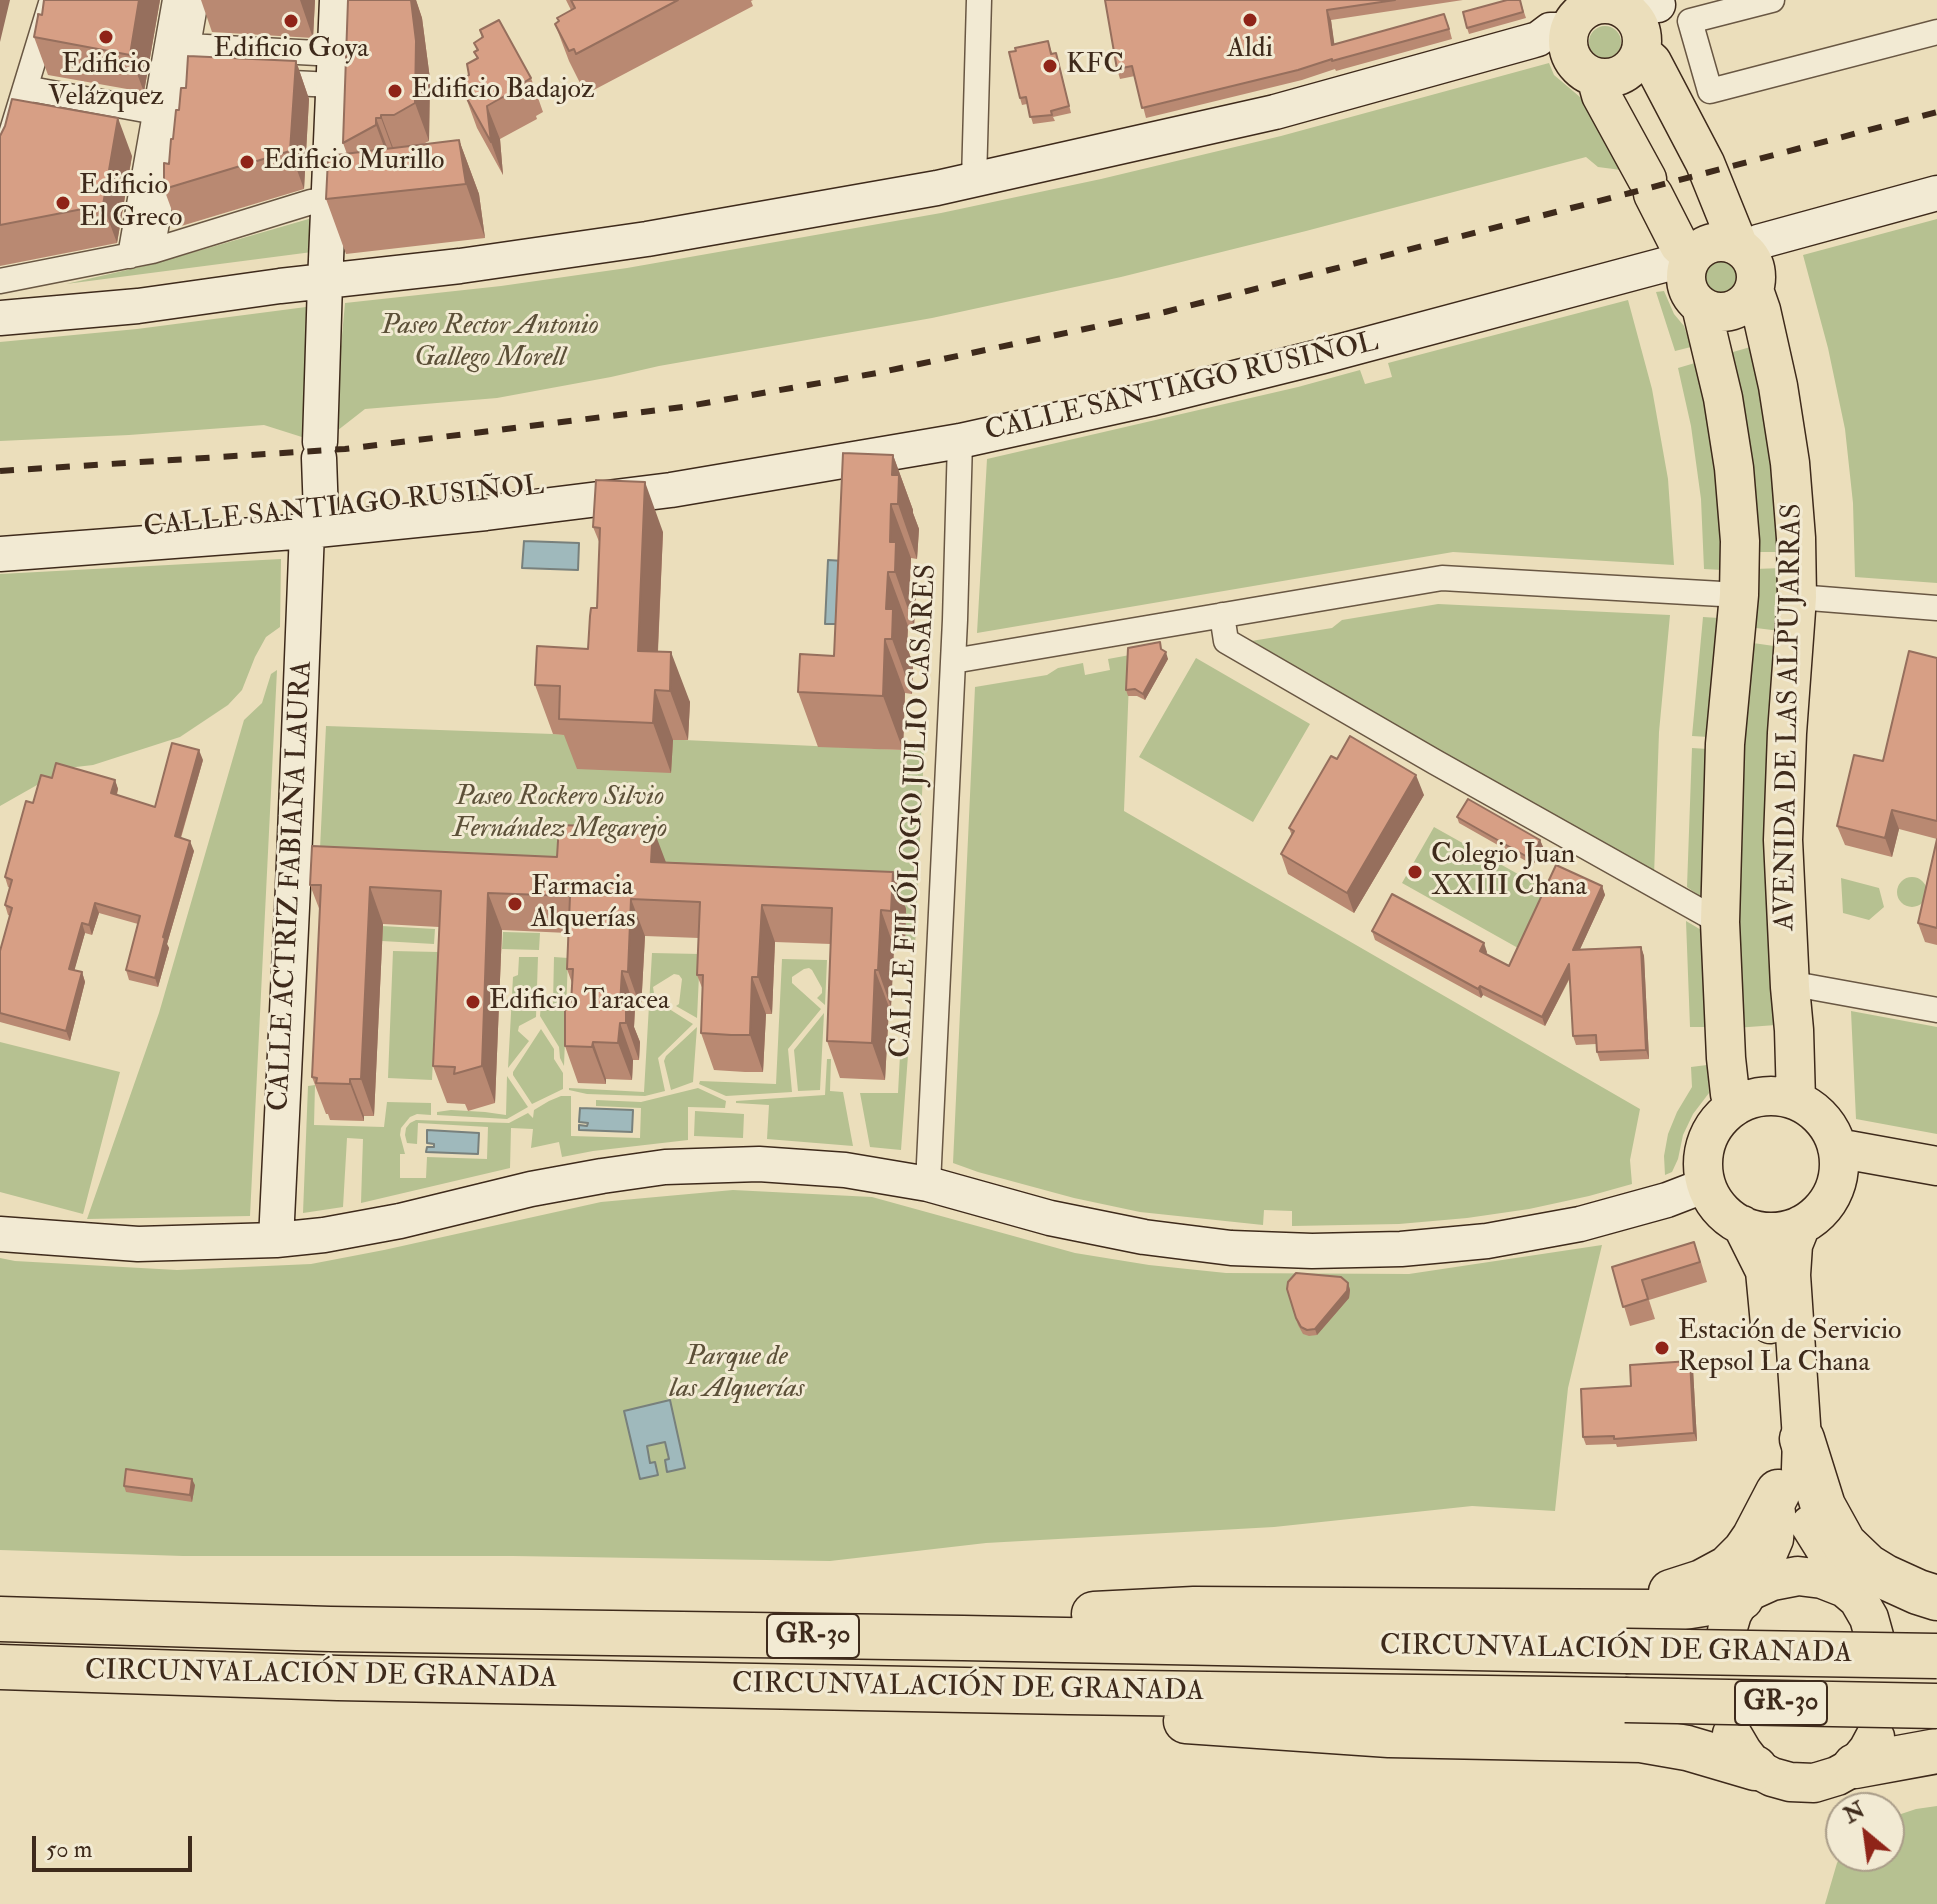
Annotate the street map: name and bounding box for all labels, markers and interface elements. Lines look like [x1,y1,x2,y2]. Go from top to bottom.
marker: Aldi [1241,11,1259,29]
marker: Edificio Goya [282,12,300,30]
marker: Edificio Velázquez [97,28,115,46]
place label: Edificio Goya [213,33,369,67]
place label: Aldi [1227,33,1273,67]
place label: Edificio Velázquez [48,49,164,115]
place label: KFC [1066,49,1124,83]
marker: KFC [1041,57,1059,75]
place label: Edificio Badajoz [411,74,594,108]
marker: Edificio Badajoz [386,82,404,100]
place label: Edificio Murillo [263,145,444,179]
marker: Edificio Murillo [238,153,256,171]
place label: Edificio El Greco [79,170,182,236]
marker: Edificio El Greco [54,194,72,212]
park label: Paseo Rector Antonio Gallego Morell [381,310,599,376]
street label: CALLE SANTIAGO RUSIÑOL [982,326,1382,450]
street label: CALLE SANTIAGO RUSIÑOL [142,470,546,546]
street label: AVENIDA DE LAS ALPUJARRAS [1769,503,1811,931]
street label: CALLE FILÓLOGO JULIO CASARES [885,563,945,1059]
street label: CALLE ACTRIZ FABIANA LAURA [263,660,321,1112]
park label: Paseo Rockero Silvio Fernández Megarejo [453,781,667,847]
place label: Colegio Juan XXIII Chana [1431,839,1587,905]
marker: Colegio Juan XXIII Chana [1406,863,1424,881]
place label: Farmacia Alquerías [531,871,636,937]
marker: Farmacia Alquerías [506,895,524,913]
place label: Edificio Taracea [489,985,669,1019]
marker: Edificio Taracea [464,993,482,1011]
place label: Estación de Servicio Repsol La Chana [1678,1315,1902,1381]
marker: Estación de Servicio Repsol La Chana [1653,1339,1671,1357]
park label: Parque de las Alquerías [670,1341,804,1407]
road number: GR-30 [767,1614,859,1658]
street label: CIRCUNVALACIÓN DE GRANADA [1380,1630,1852,1672]
street label: CIRCUNVALACIÓN DE GRANADA [85,1655,557,1697]
street label: CIRCUNVALACIÓN DE GRANADA [732,1668,1204,1710]
road number: GR-30 [1735,1681,1827,1725]
north arrow [1825,1792,1905,1872]
text: N [1839,1796,1870,1830]
scale bar [36,1820,196,1870]
text: 50 m [46,1834,92,1865]

